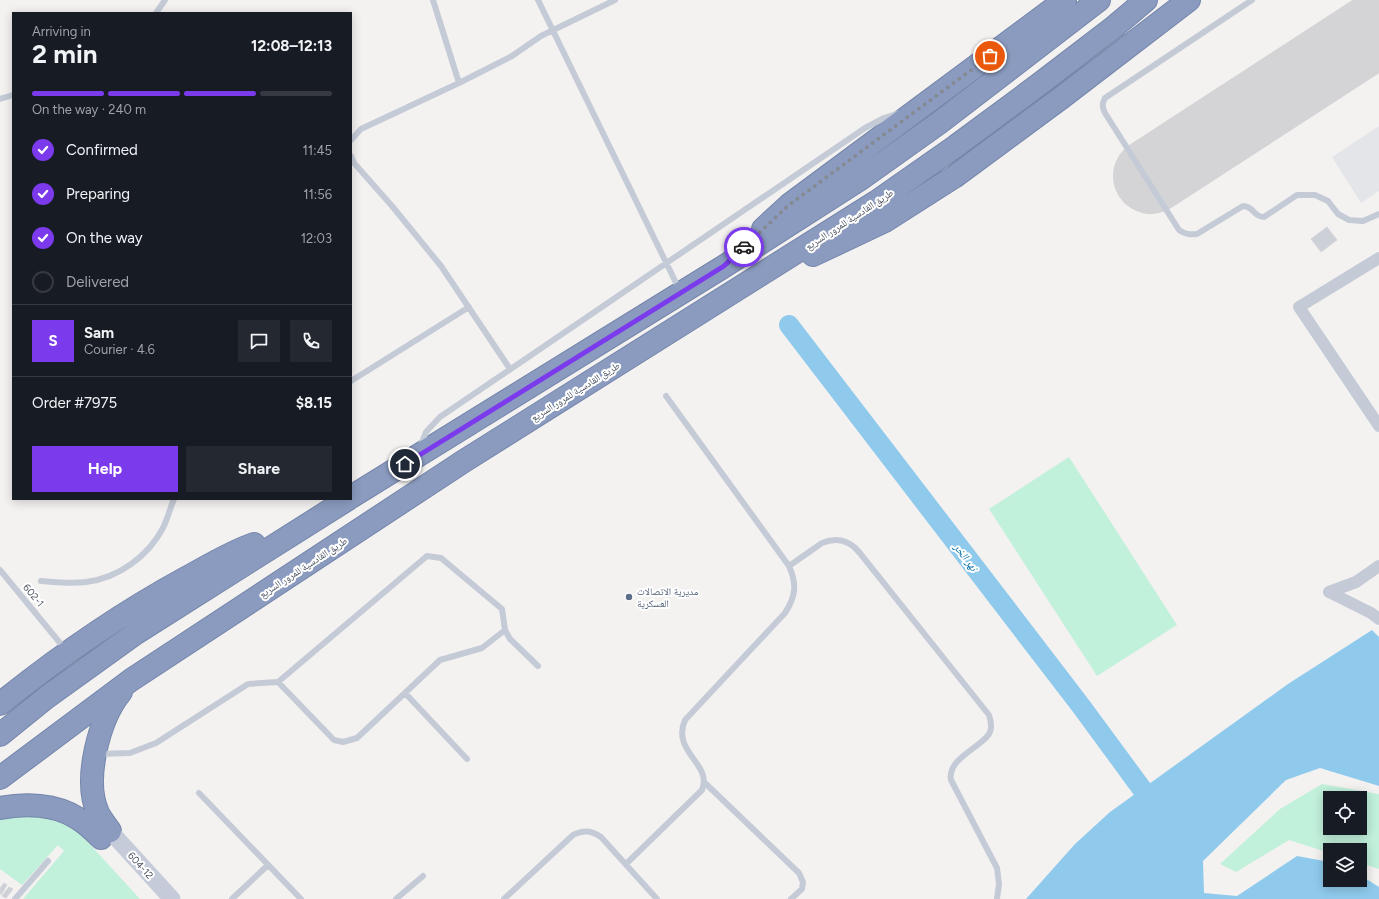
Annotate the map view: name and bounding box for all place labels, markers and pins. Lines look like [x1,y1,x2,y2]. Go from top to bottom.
pin [973,39,1007,73]
pin [388,447,422,481]
place label: مديرية الاتصالات العسكرية [637,585,699,610]
marker: مديرية الاتصالات العسكرية [624,592,634,602]

